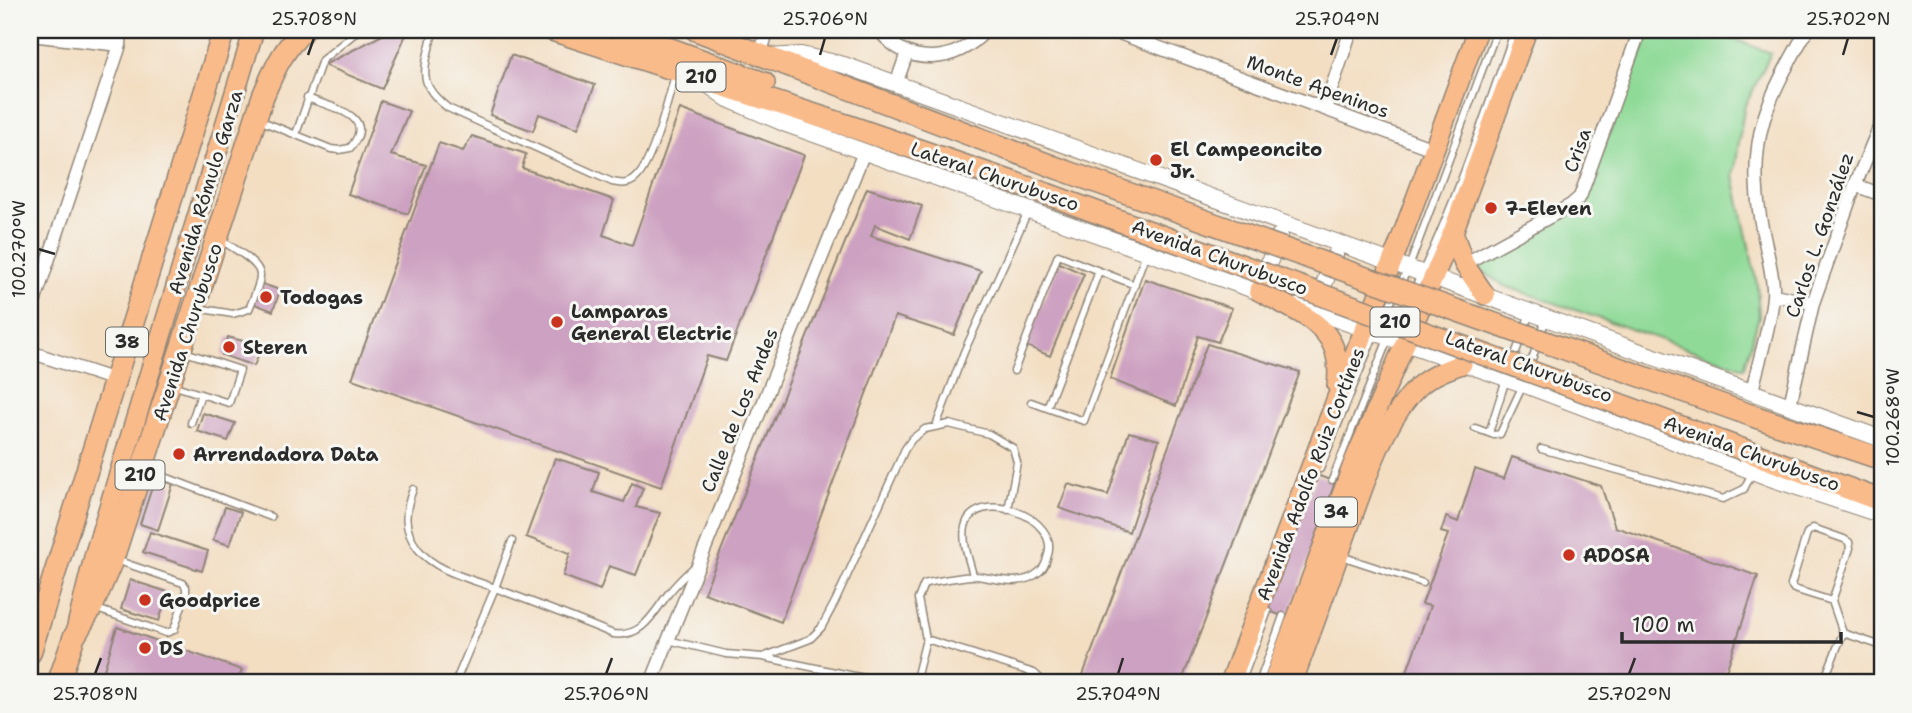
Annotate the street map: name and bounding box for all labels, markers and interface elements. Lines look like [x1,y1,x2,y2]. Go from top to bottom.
text: 25.708°N [271,7,357,31]
text: 25.706°N [782,7,868,31]
text: 25.704°N [1294,7,1380,31]
text: 25.702°N [1805,7,1891,31]
street label: Monte Apeninos [1243,49,1393,124]
road number: 210 [676,62,726,92]
street label: Avenida Rómulo Garza [162,87,249,297]
street label: Crisa [1558,124,1597,176]
street label: Lateral Churubusco [907,136,1082,217]
place label: El Campeoncito Jr. [1170,137,1322,184]
street label: Carlos L. González [1779,149,1859,321]
marker: El Campeoncito Jr. [1148,152,1164,168]
place label: 7-Eleven [1505,196,1592,221]
text: 100.270°W [7,200,31,298]
marker: 7-Eleven [1483,200,1499,216]
street label: Avenida Churubusco [1128,214,1311,301]
street label: Avenida Churubusco [147,240,228,424]
place label: Todogas [280,285,363,310]
marker: Todogas [258,289,274,305]
place label: Lamparas General Electric [571,299,732,346]
road number: 210 [1370,308,1420,336]
marker: Lamparas General Electric [549,314,565,330]
street label: Calle de Los Andes [695,324,784,496]
street label: Lateral Churubusco [1442,325,1616,408]
road number: 38 [106,328,148,356]
place label: Steren [243,335,308,360]
marker: Steren [221,339,237,355]
street label: Avenida Adolfo Ruiz Cortínes [1251,344,1370,604]
text: 100.268°W [1881,368,1905,466]
street label: Avenida Churubusco [1660,410,1843,497]
place label: Arrendadora Data [193,442,378,467]
marker: Arrendadora Data [171,446,187,462]
road number: 210 [116,461,164,490]
road number: 34 [1315,498,1357,526]
place label: ADOSA [1583,543,1650,568]
marker: ADOSA [1561,547,1577,563]
place label: Goodprice [159,588,260,613]
marker: Goodprice [137,592,153,608]
scale bar [1622,601,1840,645]
text: 100 m [1632,611,1695,639]
place label: DS [159,636,183,661]
marker: DS [137,640,153,656]
text: 25.708°N [52,682,138,706]
text: 25.706°N [563,682,649,706]
text: 25.704°N [1075,682,1161,706]
text: 25.702°N [1586,682,1672,706]

